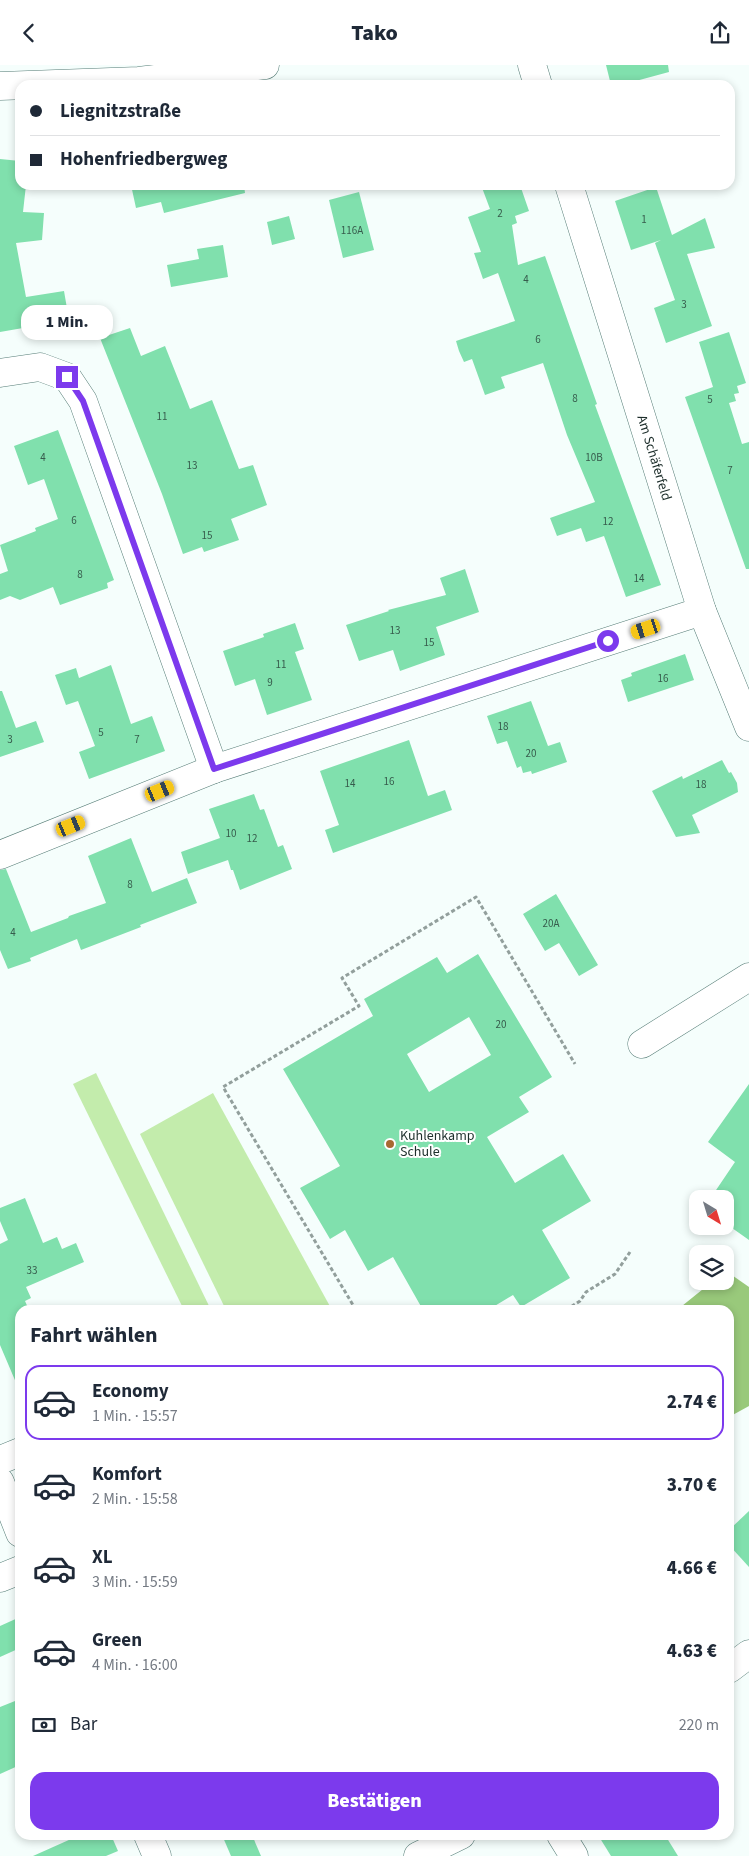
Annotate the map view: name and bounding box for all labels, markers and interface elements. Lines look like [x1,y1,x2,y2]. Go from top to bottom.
text: Tako [351,17,398,49]
icon: back [15,19,43,47]
icon: share [706,19,734,47]
text: Liegnitzstraße [60,98,181,125]
text: Hohenfriedbergweg [60,146,227,173]
house number: 2 [497,206,503,221]
house number: 1 [641,212,647,227]
house number: 116A [341,223,363,238]
house number: 4 [523,272,529,287]
house number: 3 [681,297,687,312]
callout: 1 Min. [21,305,113,339]
text: 1 Min. [46,311,88,333]
house number: 6 [535,332,541,347]
route end [56,366,78,388]
house number: 8 [572,391,578,406]
house number: 5 [707,392,713,407]
house number: 11 [157,409,167,424]
street label: Am Schäferfeld [631,413,677,503]
house number: 4 [40,450,46,465]
house number: 10B [585,450,603,465]
house number: 13 [187,458,197,473]
house number: 7 [727,463,733,478]
house number: 6 [71,513,77,528]
house number: 12 [603,514,613,529]
house number: 15 [202,528,212,543]
house number: 8 [77,567,83,582]
house number: 14 [634,571,645,586]
car [629,617,662,641]
house number: 13 [390,623,400,638]
route start [597,630,619,652]
house number: 15 [424,635,434,650]
house number: 11 [276,657,286,672]
house number: 16 [658,671,669,686]
house number: 9 [267,675,273,690]
house number: 18 [498,719,509,734]
house number: 5 [98,725,104,740]
house number: 3 [7,732,13,747]
house number: 7 [134,732,140,747]
house number: 20 [526,746,536,761]
house number: 16 [384,774,395,789]
house number: 14 [345,776,356,791]
house number: 18 [696,777,707,792]
car [143,778,176,804]
car [54,813,87,839]
house number: 10 [226,826,236,841]
house number: 12 [247,831,257,846]
house number: 8 [127,877,133,892]
house number: 20A [543,916,559,931]
house number: 4 [10,925,16,940]
house number: 20 [496,1017,506,1032]
place label: Kuhlenkamp Schule [400,1126,475,1162]
marker: Kuhlenkamp Schule [384,1138,396,1150]
north arrow [689,1190,734,1235]
map controls [689,1190,734,1290]
button: layers [689,1245,734,1290]
house number: 33 [27,1263,37,1278]
text: Fahrt wählen [30,1319,158,1351]
text: Economy [92,1378,169,1405]
icon: car [32,1380,77,1425]
text: 2.74 € [667,1389,717,1416]
text: 1 Min. · 15:57 [92,1405,178,1427]
text: Komfort [92,1461,162,1488]
icon: car [32,1463,77,1508]
text: 3.70 € [667,1472,717,1499]
text: 2 Min. · 15:58 [92,1488,178,1510]
text: XL [92,1544,113,1571]
icon: car [32,1546,77,1591]
text: 4.66 € [667,1555,717,1582]
text: 3 Min. · 15:59 [92,1571,178,1593]
text: Green [92,1627,142,1654]
icon: car [32,1629,77,1674]
text: 4.63 € [667,1638,717,1665]
text: 4 Min. · 16:00 [92,1654,178,1676]
icon: cash [30,1711,58,1739]
text: Bar [70,1711,97,1738]
text: 220 m [679,1714,719,1736]
button: Bestätigen [30,1772,719,1830]

